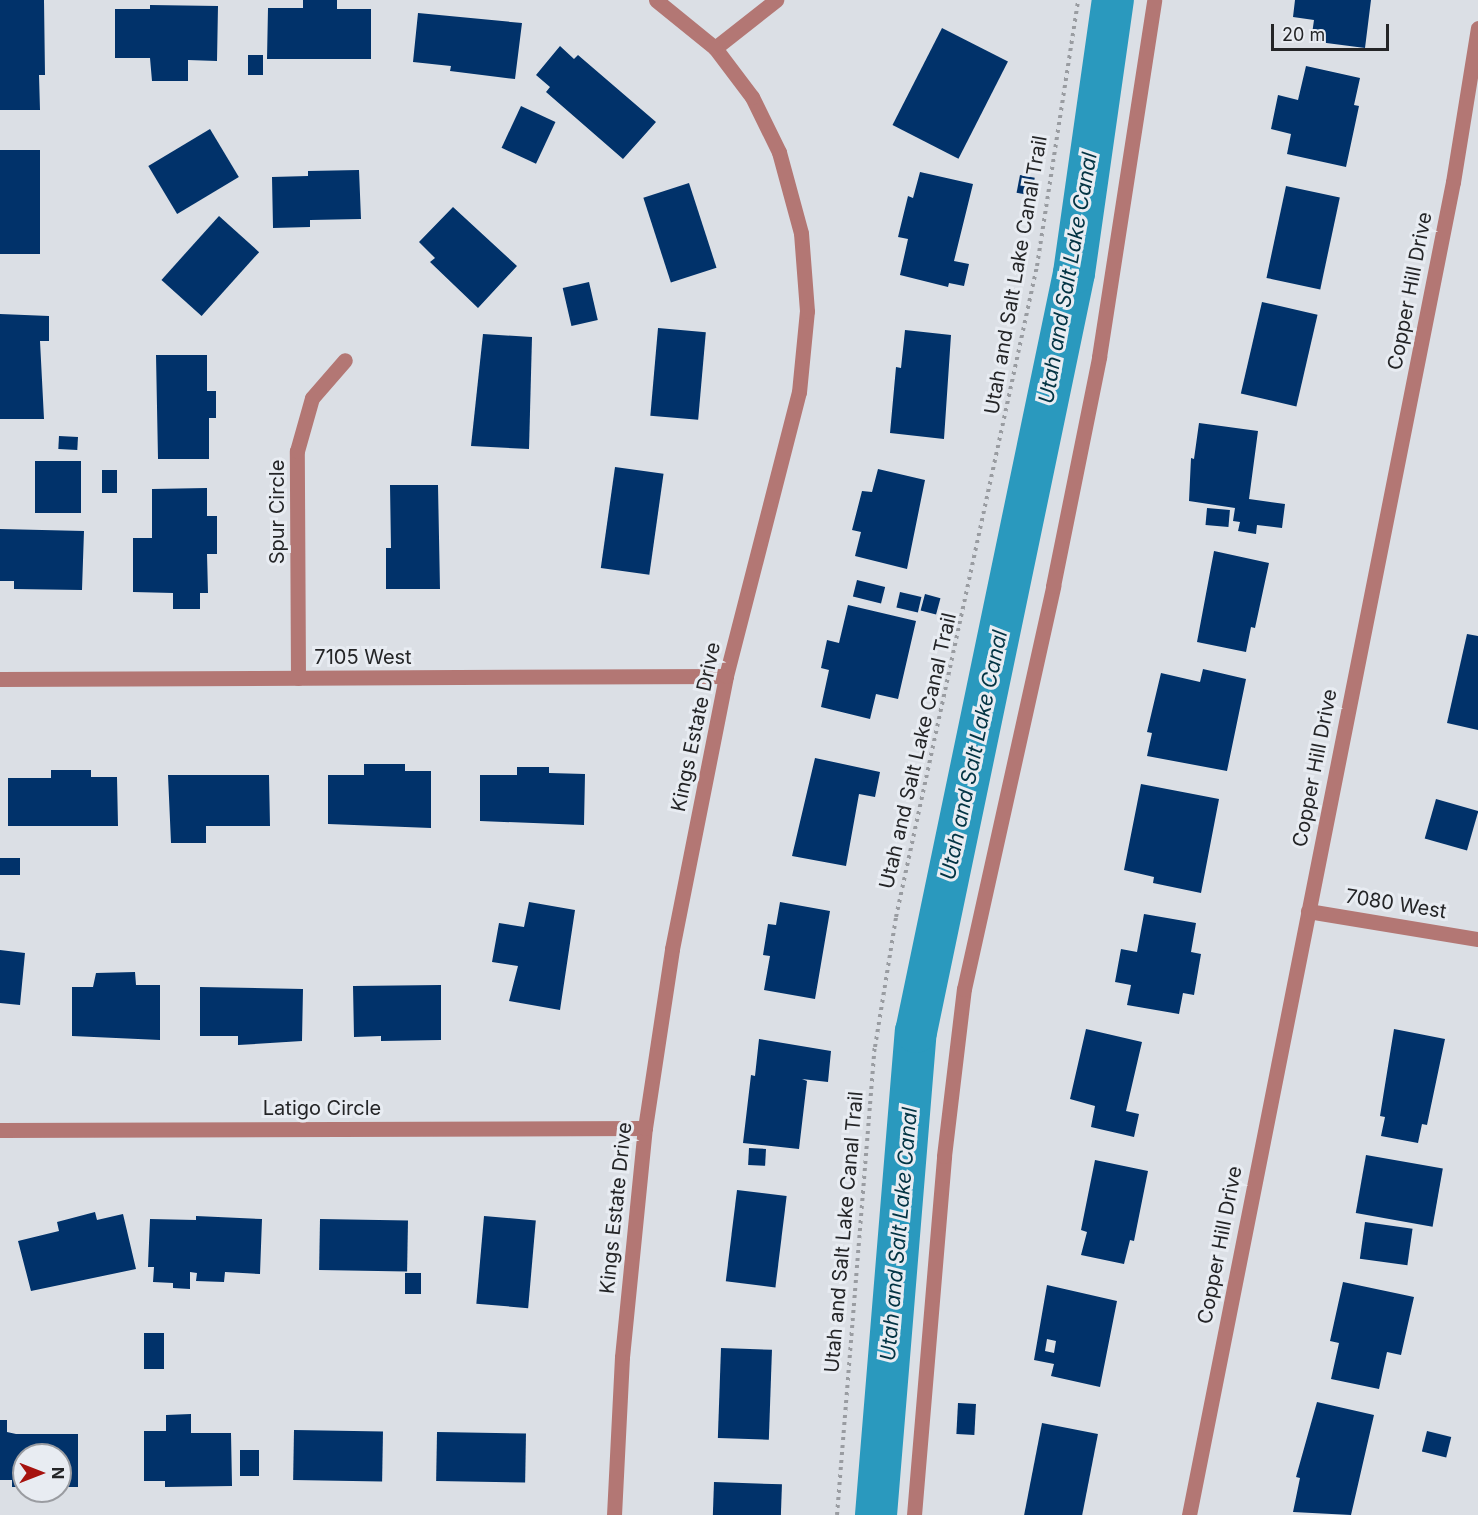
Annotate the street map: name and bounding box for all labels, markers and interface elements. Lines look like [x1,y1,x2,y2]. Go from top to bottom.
scale bar [1274,12,1392,50]
text: 20 m [1282,24,1325,45]
street label: Utah and Salt Lake Canal Trail [980,134,1052,416]
water label: Utah and Salt Lake Canal [1033,150,1103,406]
street label: Copper Hill Drive [1383,210,1437,372]
street label: Spur Circle [265,460,289,564]
street label: Utah and Salt Lake Canal Trail [875,611,961,891]
water label: Utah and Salt Lake Canal [935,628,1013,882]
street label: Kings Estate Drive [666,640,726,814]
street label: 7105 West [314,645,412,669]
street label: Copper Hill Drive [1288,687,1342,849]
street label: 7080 West [1344,884,1448,924]
street label: Utah and Salt Lake Canal Trail [820,1090,868,1374]
street label: Latigo Circle [263,1096,381,1120]
water label: Utah and Salt Lake Canal [875,1106,923,1362]
street label: Kings Estate Drive [595,1121,637,1295]
street label: Copper Hill Drive [1193,1164,1247,1326]
north arrow [12,1443,72,1503]
text: N [48,1467,68,1479]

